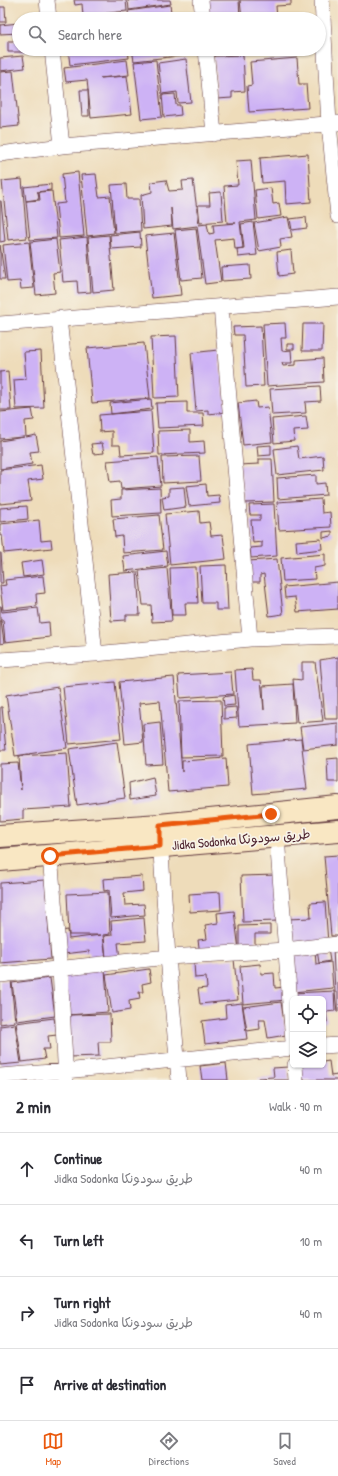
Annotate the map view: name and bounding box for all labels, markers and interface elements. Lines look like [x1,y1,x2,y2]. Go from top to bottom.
search box [12,12,326,56]
icon: search [26,23,48,45]
text: Search here [58,24,122,45]
route end [262,805,280,823]
street label: Jidka Sodonka طريق سودونكا [171,824,311,854]
route start [41,847,59,865]
map controls [290,996,326,1068]
button: locate [290,996,326,1032]
button: layers [290,1032,326,1068]
text: 2 min [16,1095,51,1118]
text: Walk · 90 m [269,1097,322,1115]
text: Continue [54,1148,102,1169]
icon: ahead [16,1158,38,1180]
text: 40 m [299,1160,322,1178]
text: Jidka Sodonka طريق سودونكا [54,1169,193,1187]
icon: left [16,1230,38,1252]
text: Turn left [54,1230,104,1251]
text: 10 m [300,1232,322,1250]
text: Turn right [54,1292,110,1313]
icon: right [16,1302,38,1324]
text: 40 m [299,1304,322,1322]
text: Jidka Sodonka طريق سودونكا [54,1313,193,1331]
icon: arrive [16,1374,38,1396]
text: Arrive at destination [54,1374,166,1395]
tab: Map [42,1430,64,1468]
tab: Directions [149,1430,189,1468]
tab: Saved [273,1430,296,1468]

